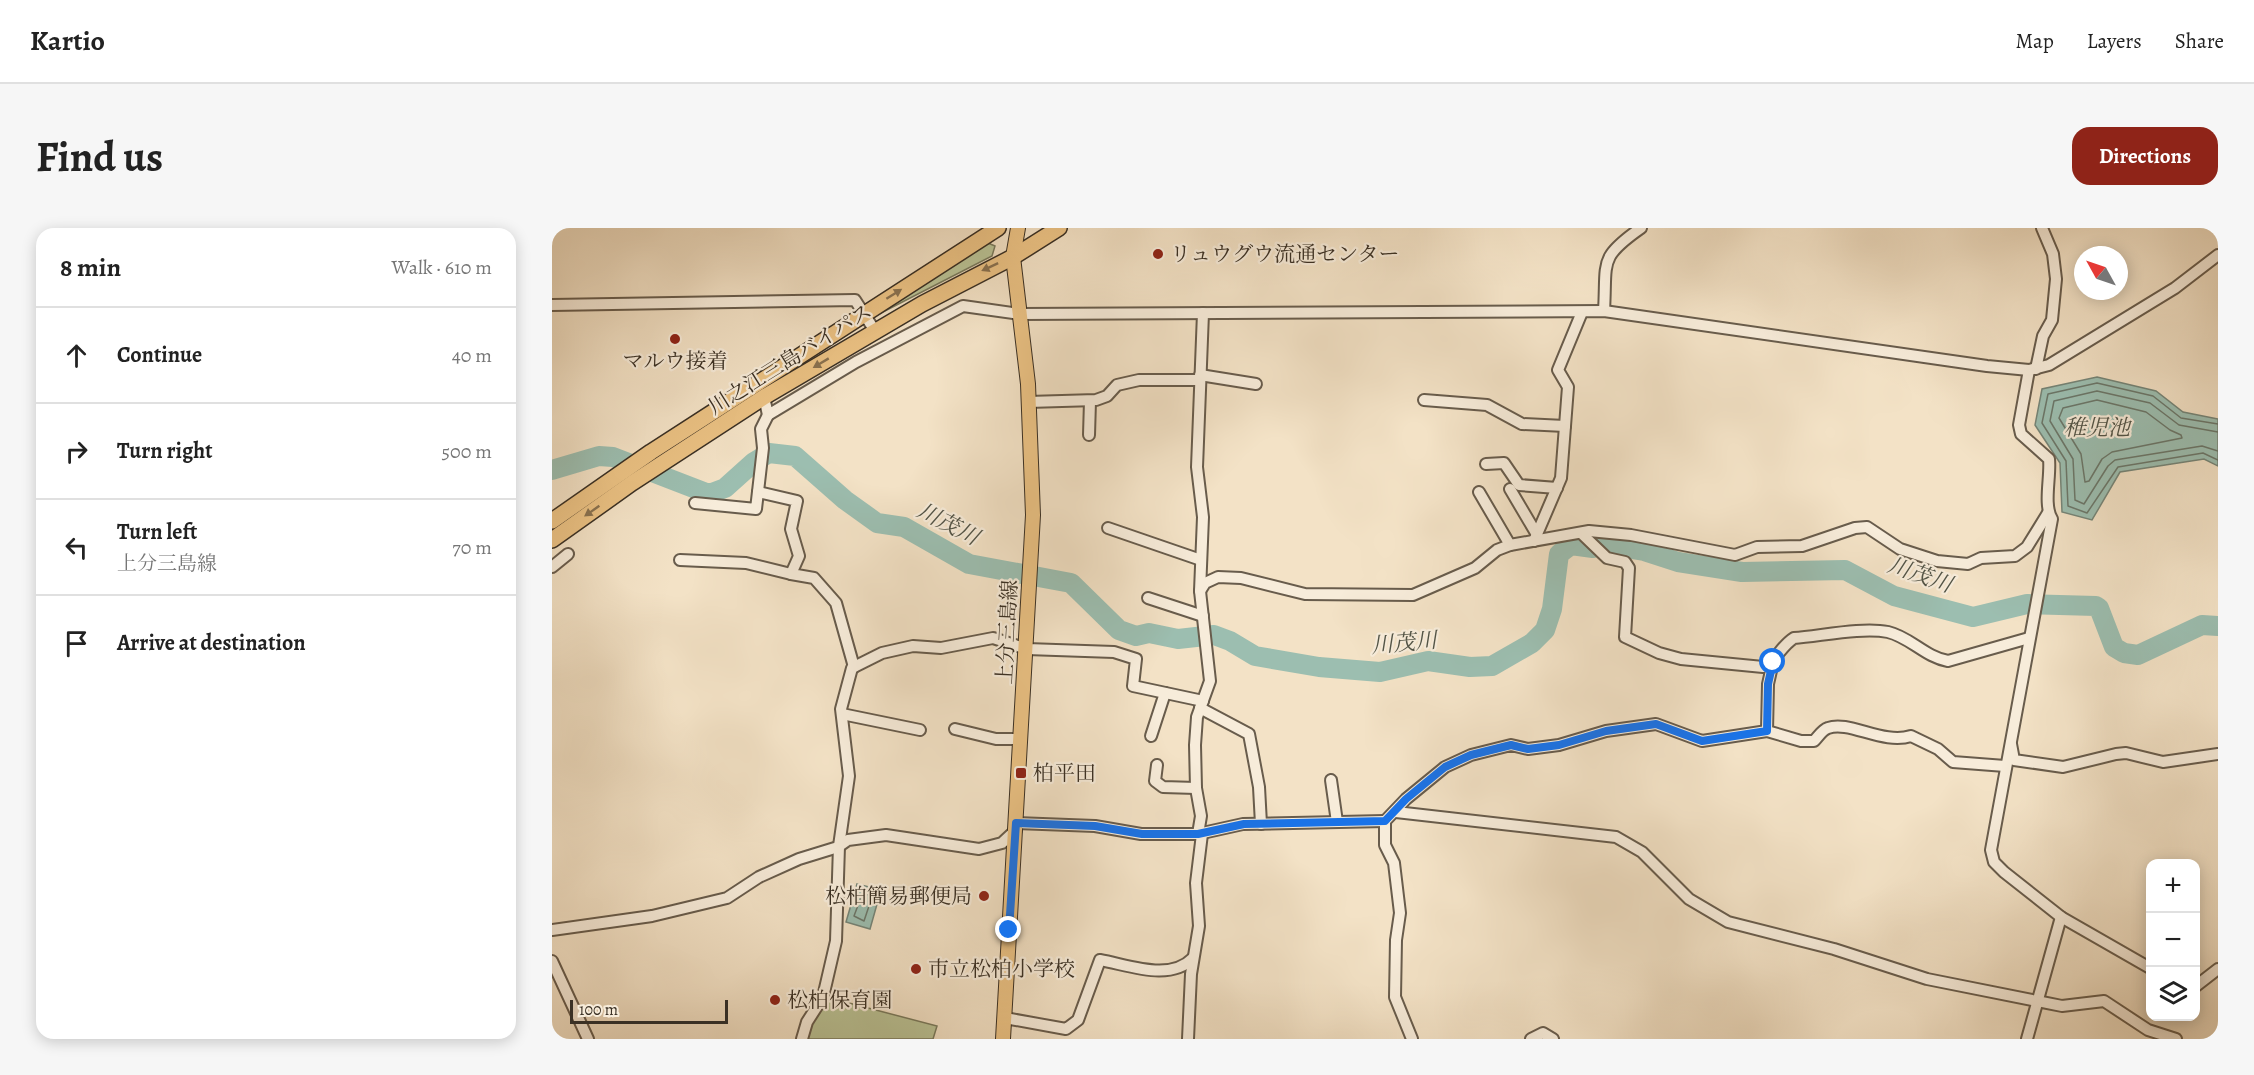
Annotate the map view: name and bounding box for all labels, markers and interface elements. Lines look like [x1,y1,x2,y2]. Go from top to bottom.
text: Kartio [30,22,105,60]
text: Map [2015,27,2054,55]
text: Layers [2087,27,2142,55]
text: Share [2175,27,2224,55]
button: Directions [2072,127,2218,185]
text: Find us [36,128,163,185]
place label: リュウグウ流通センター [1170,240,1400,268]
north arrow [2074,246,2128,300]
marker: リュウグウ流通センター [1151,247,1165,261]
text: 8 min [60,250,121,285]
text: Walk · 610 m [392,254,492,281]
one-way arrow [981,262,999,272]
one-way arrow [886,288,902,299]
street label: 川之江三島バイパス [703,297,877,421]
marker: マルウ接着 [668,332,682,346]
icon: ahead [60,339,93,372]
text: Continue [117,340,202,370]
text: 40 m [452,342,492,369]
place label: マルウ接着 [623,347,728,375]
one-way arrow [812,358,829,368]
water label: 稚児池 [2064,413,2133,443]
icon: right [60,435,93,468]
text: Turn right [117,436,213,466]
text: 500 m [441,438,492,465]
water label: 川茂川 [912,496,986,553]
one-way arrow [584,505,600,517]
text: Turn left [117,517,197,547]
icon: left [60,531,93,564]
text: 70 m [452,534,492,561]
text: 上分三島線 [117,550,217,577]
water label: 川茂川 [1884,550,1958,601]
street label: 上分三島線 [990,579,1024,685]
water label: 川茂川 [1370,625,1440,661]
icon: arrive [60,627,93,660]
text: Arrive at destination [117,628,306,658]
route start [1759,648,1785,674]
place label: 柏平田 [1033,759,1096,787]
marker: 柏平田 [1014,766,1028,780]
map controls [2146,859,2200,1021]
button: + [2146,859,2200,913]
place label: 松柏簡易郵便局 [825,882,972,910]
marker: 松柏簡易郵便局 [977,889,991,903]
button: − [2146,913,2200,967]
route end [995,916,1021,942]
place label: 市立松柏小学校 [928,955,1075,983]
marker: 市立松柏小学校 [909,962,923,976]
button: layers [2146,967,2200,1021]
place label: 松柏保育園 [787,986,892,1014]
marker: 松柏保育園 [768,993,782,1007]
scale bar [570,997,728,1024]
text: 100 m [579,999,618,1021]

